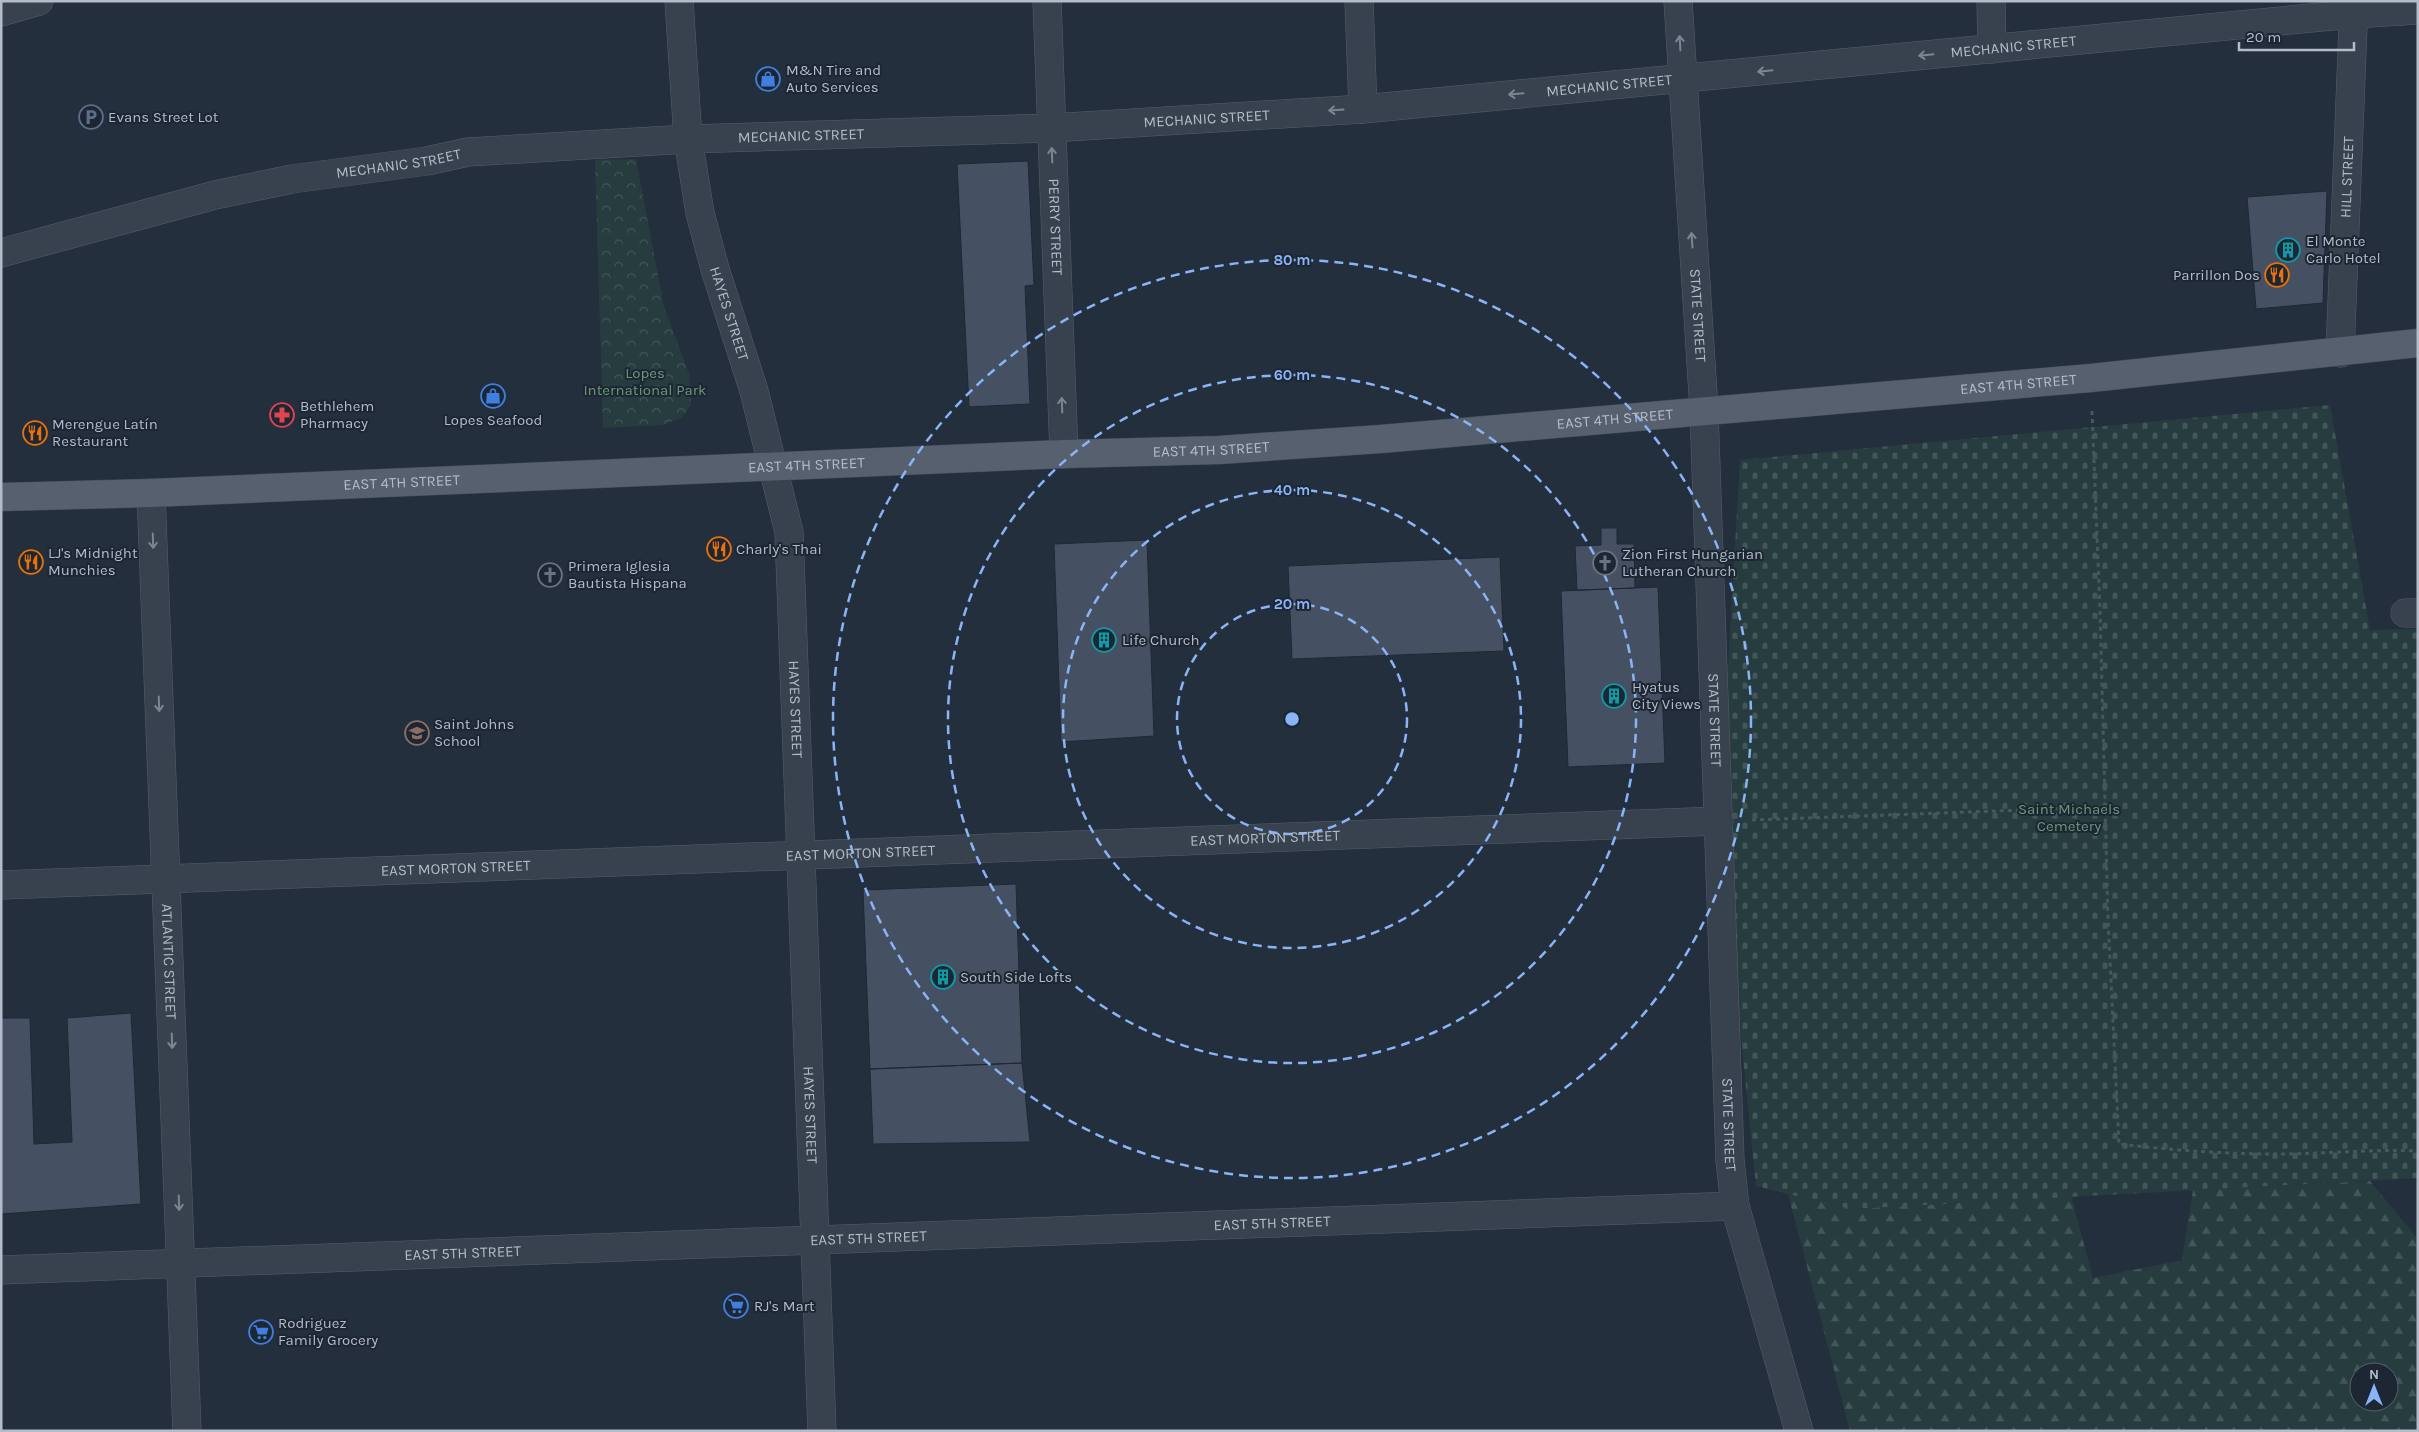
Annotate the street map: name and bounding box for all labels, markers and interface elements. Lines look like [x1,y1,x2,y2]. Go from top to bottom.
scale bar [2239,20,2354,52]
text: 20 m [2246,28,2281,46]
street label: MECHANIC STREET [1950,32,2078,62]
one-way arrow [1675,35,1684,51]
one-way arrow [1919,50,1935,60]
place label: M&N Tire and Auto Services [786,61,881,96]
shop icon: M&N Tire and Auto Services [755,66,781,92]
one-way arrow [1757,66,1773,75]
street label: MECHANIC STREET [1545,70,1673,100]
one-way arrow [1508,89,1524,99]
parking icon: Evans Street Lot [78,104,104,130]
street label: MECHANIC STREET [1143,106,1271,131]
one-way arrow [1329,106,1345,115]
place label: Evans Street Lot [108,108,219,126]
street label: MECHANIC STREET [738,125,865,146]
street label: HILL STREET [2336,135,2358,218]
street label: MECHANIC STREET [335,145,463,182]
one-way arrow [1047,148,1057,164]
street label: PERRY STREET [1045,178,1066,276]
one-way arrow [1688,232,1697,248]
place label: El Monte Carlo Hotel [2306,232,2381,267]
building icon: El Monte Carlo Hotel [2275,237,2301,263]
text: 80 m [1273,251,1311,269]
restaurant icon: Parrillon Dos [2264,262,2290,288]
street label: HAYES STREET [706,264,753,363]
place label: Parrillon Dos [2173,266,2260,284]
street label: STATE STREET [1686,268,1710,363]
park label: Lopes International Park [583,364,707,399]
text: 60 m [1274,366,1310,384]
street label: EAST 4TH STREET [1959,370,2078,398]
shop icon: Lopes Seafood [480,383,506,409]
place label: Bethlehem Pharmacy [300,397,374,432]
one-way arrow [1057,397,1067,414]
pharmacy icon: Bethlehem Pharmacy [269,402,295,428]
street label: EAST 4TH STREET [1556,405,1674,433]
place label: Lopes Seafood [444,411,542,429]
place label: Merengue Latín Restaurant [52,415,158,450]
restaurant icon: Merengue Latín Restaurant [22,420,48,446]
street label: EAST 4TH STREET [1152,438,1270,461]
street label: EAST 4TH STREET [748,453,866,476]
street label: EAST 4TH STREET [343,471,461,494]
text: 40 m [1274,481,1310,499]
one-way arrow [148,533,158,549]
restaurant icon: Charly's Thai [706,536,732,562]
place label: Charly's Thai [736,540,822,558]
place label: LJ's Midnight Munchies [48,544,138,579]
place label: Zion First Hungarian Lutheran Church [1622,545,1763,580]
restaurant icon: LJ's Midnight Munchies [18,549,44,575]
church icon: Zion First Hungarian Lutheran Church [1592,550,1618,576]
place label: Primera Iglesia Bautista Hispana [568,557,687,592]
church icon: Primera Iglesia Bautista Hispana [537,562,563,588]
text: 20 m [1274,595,1310,613]
building icon: Life Church [1091,627,1117,653]
place label: Life Church [1122,631,1199,649]
street label: HAYES STREET [785,660,806,759]
street label: STATE STREET [1704,673,1725,768]
place label: Hyatus City Views [1632,678,1701,713]
building icon: Hyatus City Views [1601,683,1627,709]
one-way arrow [155,696,164,712]
centre of rings [1283,710,1301,728]
place label: Saint Johns School [434,715,514,750]
school or university icon: Saint Johns School [404,720,430,746]
park label: Saint Michaels Cemetery [2018,800,2120,835]
street label: EAST MORTON STREET [1190,826,1341,850]
street label: EAST MORTON STREET [785,841,936,865]
street label: EAST MORTON STREET [380,856,531,880]
street label: ATLANTIC STREET [158,903,180,1020]
building icon: South Side Lofts [930,964,956,990]
place label: South Side Lofts [960,968,1072,986]
one-way arrow [168,1033,177,1049]
street label: HAYES STREET [800,1066,821,1165]
street label: STATE STREET [1718,1078,1740,1173]
one-way arrow [174,1195,183,1211]
street label: EAST 5TH STREET [1213,1212,1331,1234]
street label: EAST 5TH STREET [810,1227,928,1249]
street label: EAST 5TH STREET [404,1242,522,1264]
supermarket icon: RJ's Mart [723,1293,749,1319]
place label: RJ's Mart [754,1297,815,1315]
place label: Rodriguez Family Grocery [278,1314,378,1349]
supermarket icon: Rodriguez Family Grocery [248,1319,274,1345]
north arrow [2349,1362,2399,1412]
text: N [2369,1366,2379,1383]

